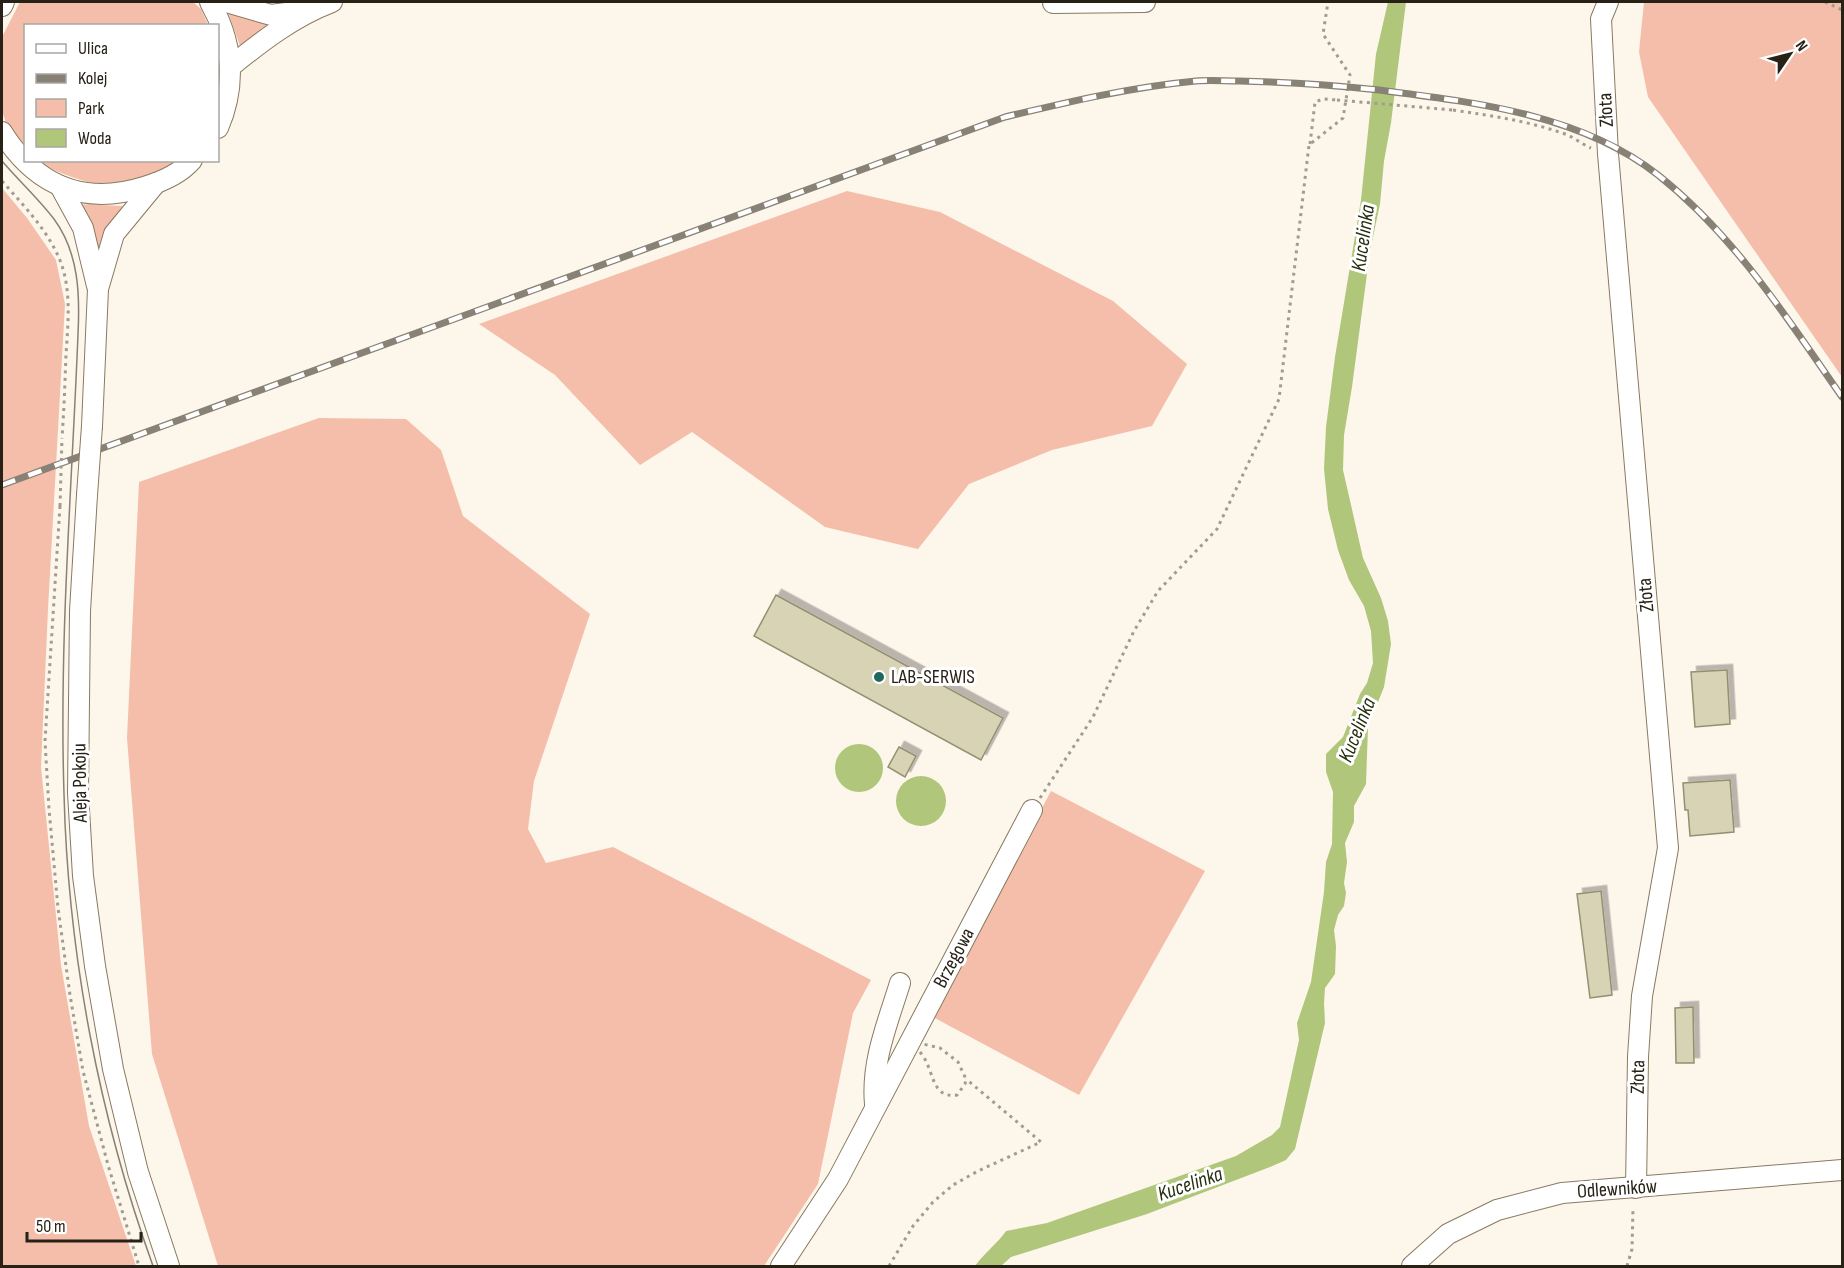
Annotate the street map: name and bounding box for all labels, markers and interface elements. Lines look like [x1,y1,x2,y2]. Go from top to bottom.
legend [24,24,219,162]
north arrow [1760,24,1820,84]
text: N [1791,37,1811,55]
text: Ulica [78,38,108,59]
text: Kolej [78,68,107,89]
street label: Złota [1593,92,1619,128]
text: Park [78,98,104,119]
text: Woda [78,128,111,149]
water label: Kucelinka [1346,203,1380,273]
street label: Złota [1633,577,1659,613]
place label: LAB-SERWIS [891,665,975,689]
marker: LAB-SERWIS [872,670,886,684]
water label: Kucelinka [1333,694,1381,766]
street label: Aleja Pokoju [67,743,93,824]
street label: Brzegowa [928,924,980,992]
street label: Złota [1626,1060,1650,1094]
water label: Kucelinka [1154,1161,1226,1207]
street label: Odlewników [1576,1174,1658,1204]
scale bar [27,1205,141,1243]
text: 50 m [36,1216,66,1237]

